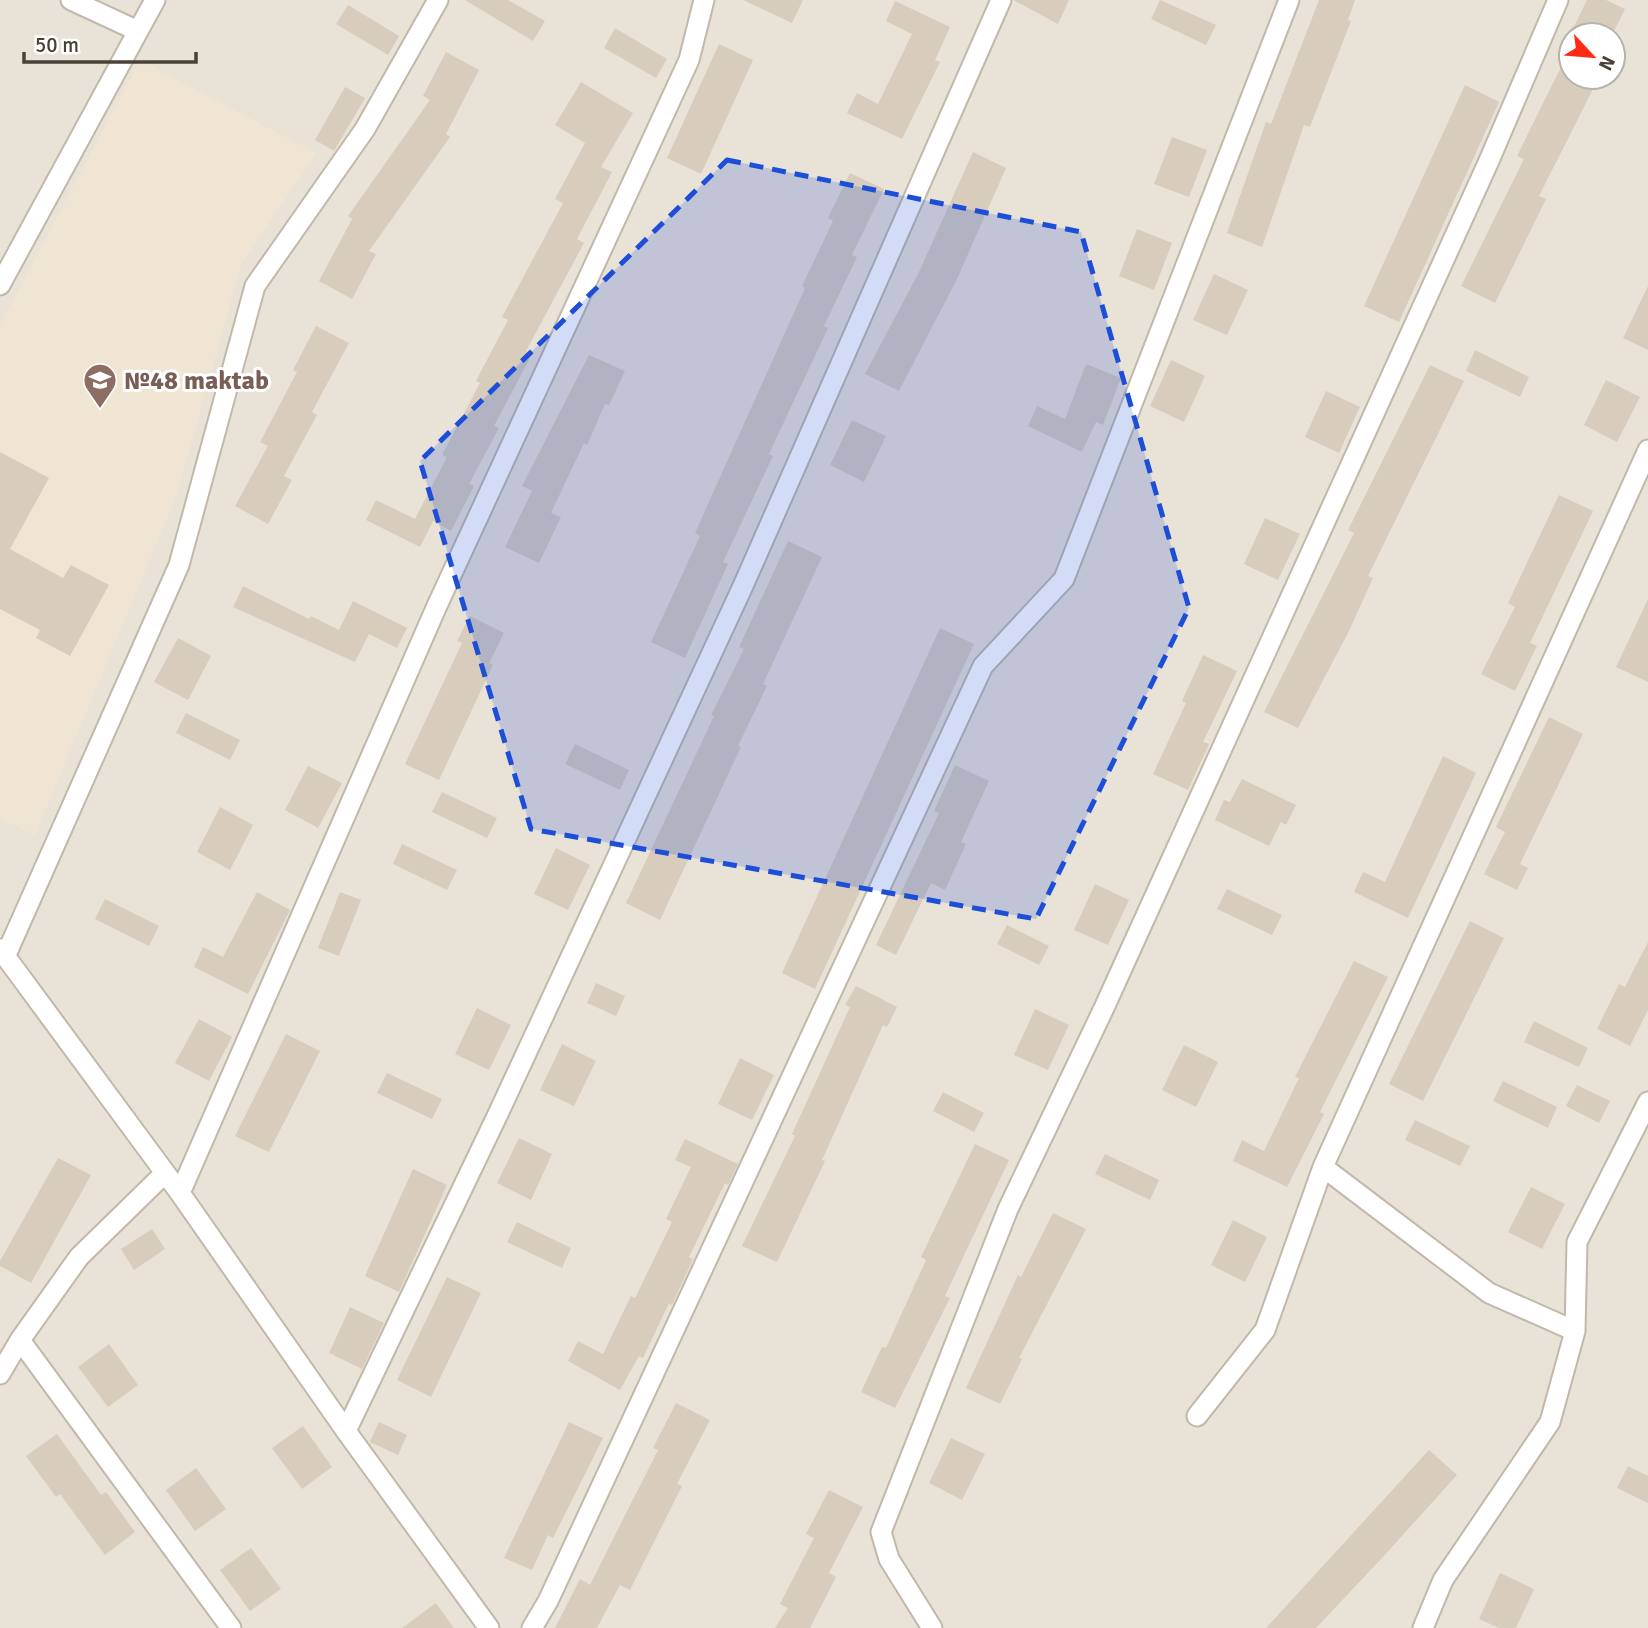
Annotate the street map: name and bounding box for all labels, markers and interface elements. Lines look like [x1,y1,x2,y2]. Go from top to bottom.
scale bar [24,21,196,65]
north arrow [1557,21,1627,91]
text: 50 m [35,32,79,58]
text: N [1593,52,1620,74]
school or university icon: №48 maktab [81,361,119,410]
place label: №48 maktab [124,365,269,397]

